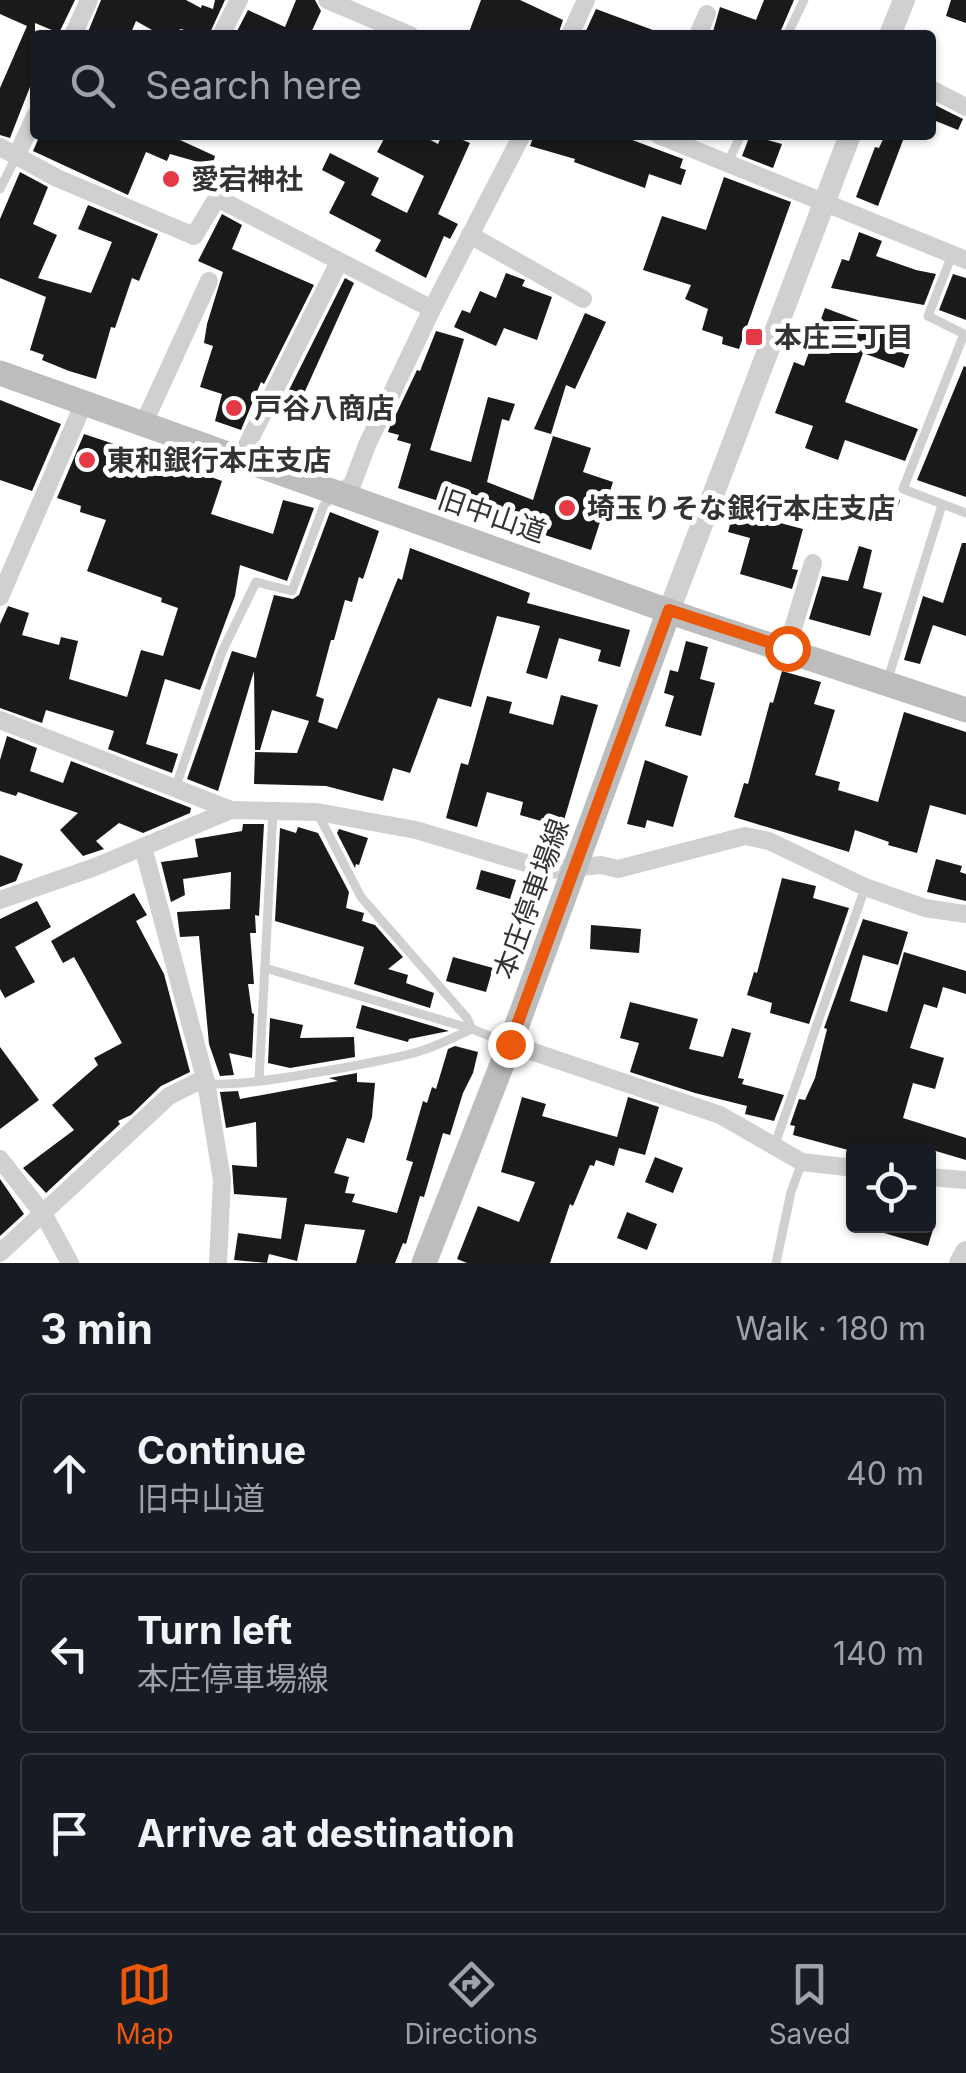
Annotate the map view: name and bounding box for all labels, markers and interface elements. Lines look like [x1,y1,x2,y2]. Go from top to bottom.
search box [30,30,936,140]
icon: search [65,58,120,113]
text: Search here [145,62,362,108]
place label: 愛宕神社 [191,162,303,196]
marker: 愛宕神社 [160,168,182,190]
place label: 本庄三丁目 [774,320,914,354]
marker: 本庄三丁目 [743,326,765,348]
place label: 戸谷八商店 [254,391,394,425]
marker: 戸谷八商店 [223,397,245,419]
place label: 東和銀行本庄支店 [107,443,331,477]
marker: 東和銀行本庄支店 [76,449,98,471]
street label: 旧中山道 [434,481,550,549]
place label: 埼玉りそな銀行本庄支店 [587,491,895,525]
marker: 埼玉りそな銀行本庄支店 [556,497,578,519]
route start [765,626,811,672]
street label: 本庄停車場線 [486,814,576,984]
route end [488,1022,534,1068]
map controls [846,1143,936,1233]
button: locate [846,1143,936,1233]
text: 3 min [40,1303,153,1354]
text: Walk · 180 m [736,1309,926,1348]
text: Continue [137,1427,306,1473]
icon: ahead [42,1446,97,1501]
text: 40 m [846,1454,924,1493]
text: 旧中山道 [137,1479,265,1518]
text: Turn left [137,1607,292,1653]
icon: left [42,1626,97,1681]
text: 140 m [833,1634,924,1673]
text: 本庄停車場線 [137,1659,329,1698]
icon: arrive [42,1806,97,1861]
text: Arrive at destination [137,1810,515,1856]
tab: Map [115,1957,174,2051]
tab: Directions [404,1957,538,2051]
tab: Saved [769,1957,851,2051]

